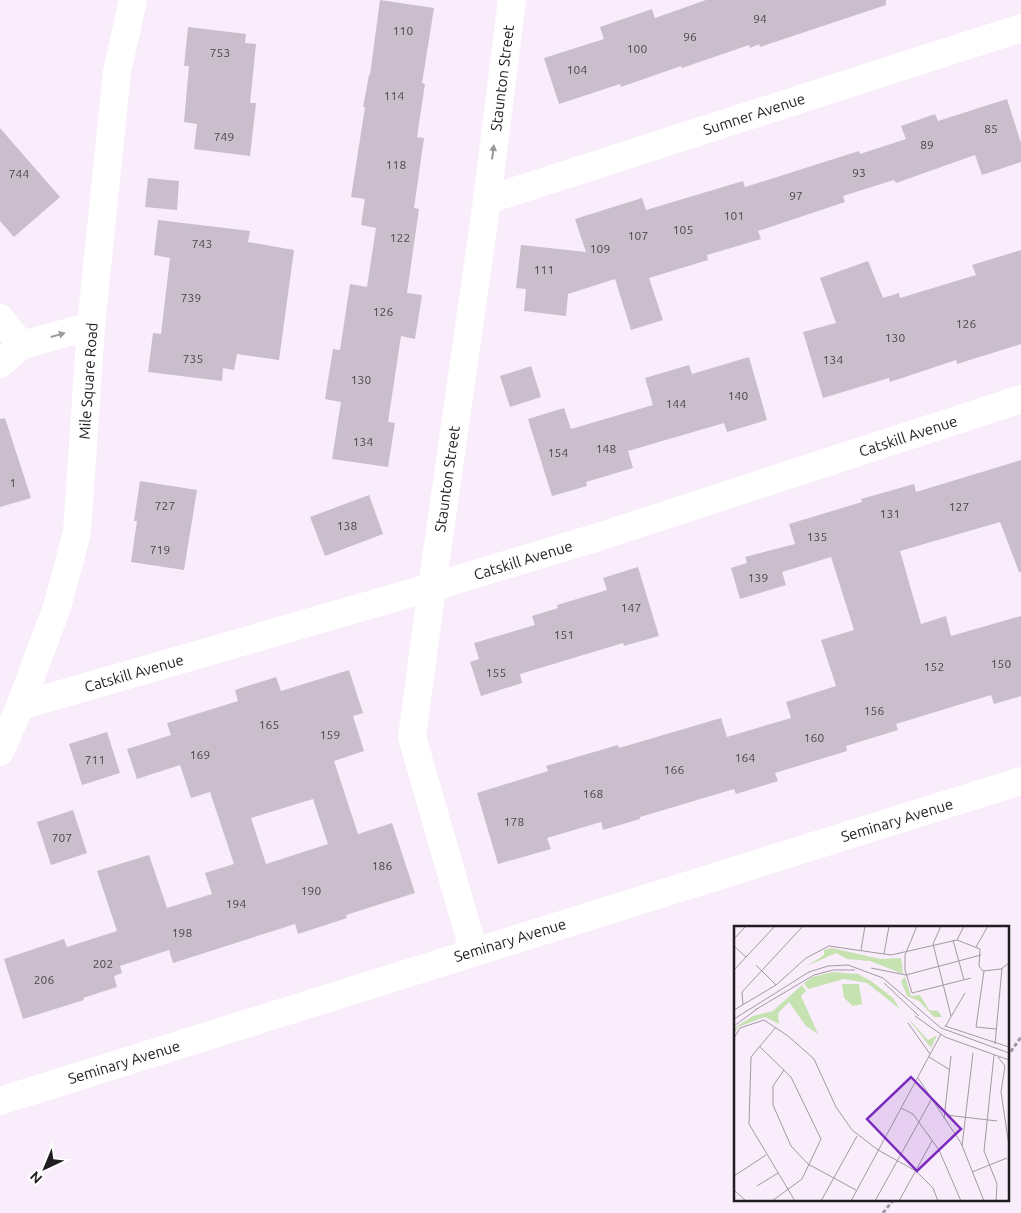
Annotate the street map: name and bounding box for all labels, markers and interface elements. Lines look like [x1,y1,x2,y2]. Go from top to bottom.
house number: 94 [753,12,767,25]
house number: 110 [393,24,413,37]
street label: Staunton Street [487,24,517,132]
house number: 96 [683,30,697,43]
house number: 100 [627,42,647,55]
house number: 753 [210,46,230,59]
house number: 104 [567,63,587,76]
house number: 114 [384,89,404,102]
street label: Sumner Avenue [701,90,807,138]
house number: 85 [984,122,998,135]
house number: 749 [214,130,234,143]
house number: 89 [920,138,934,151]
one-way arrow [489,143,497,159]
house number: 118 [386,158,406,171]
house number: 93 [852,166,866,179]
house number: 744 [9,167,29,180]
house number: 97 [789,189,803,202]
house number: 101 [724,209,744,222]
house number: 105 [673,223,693,236]
house number: 107 [628,229,648,242]
house number: 122 [390,231,410,244]
house number: 743 [192,237,212,250]
house number: 109 [590,242,610,255]
house number: 111 [534,263,554,276]
house number: 739 [181,291,201,304]
house number: 126 [373,305,393,318]
house number: 126 [956,317,976,330]
street label: Mile Square Road [75,322,101,440]
one-way arrow [50,331,65,339]
house number: 130 [885,331,905,344]
house number: 735 [183,352,203,365]
house number: 134 [823,353,843,366]
house number: 130 [351,373,371,386]
house number: 140 [728,389,748,402]
house number: 144 [666,397,686,410]
street label: Catskill Avenue [857,412,959,460]
street label: Staunton Street [431,425,463,533]
house number: 134 [353,435,373,448]
house number: 148 [596,442,616,455]
house number: 154 [548,446,568,459]
house number: 1 [10,476,16,489]
house number: 727 [155,499,175,512]
house number: 127 [949,500,969,513]
house number: 131 [880,507,900,520]
house number: 138 [337,519,357,532]
house number: 135 [807,530,827,543]
street label: Catskill Avenue [472,537,574,583]
house number: 719 [150,543,170,556]
house number: 139 [748,571,768,584]
house number: 147 [621,601,641,614]
house number: 151 [554,628,574,641]
street label: Catskill Avenue [82,651,186,695]
house number: 150 [991,657,1011,670]
house number: 152 [924,660,944,673]
house number: 155 [486,666,506,679]
house number: 156 [864,704,884,717]
house number: 165 [259,718,279,731]
house number: 159 [320,728,340,741]
house number: 160 [804,731,824,744]
house number: 169 [190,748,210,761]
house number: 164 [735,751,755,764]
house number: 711 [85,753,105,766]
house number: 166 [664,763,684,776]
house number: 168 [583,787,603,800]
street label: Seminary Avenue [839,795,955,845]
house number: 178 [504,815,524,828]
house number: 707 [52,831,72,844]
house number: 186 [372,859,392,872]
house number: 190 [301,884,321,897]
house number: 194 [226,897,246,910]
street label: Seminary Avenue [452,915,568,965]
house number: 198 [172,926,192,939]
inset map [734,926,1008,1200]
house number: 202 [93,957,113,970]
house number: 206 [34,973,54,986]
street label: Seminary Avenue [66,1037,182,1087]
north arrow [20,1143,70,1193]
text: N [27,1168,45,1187]

